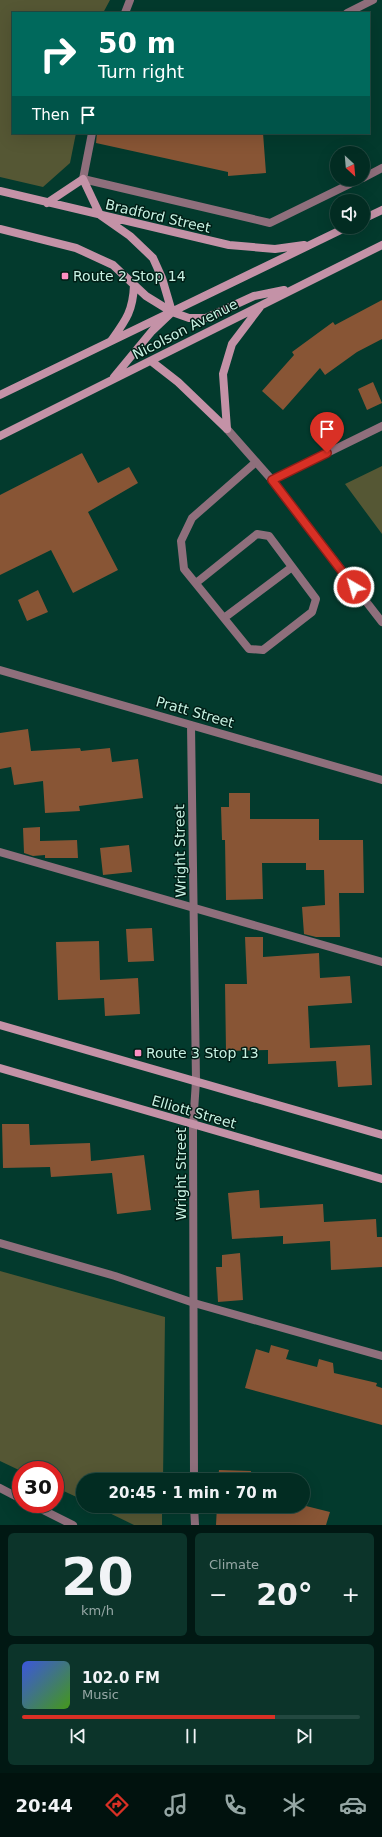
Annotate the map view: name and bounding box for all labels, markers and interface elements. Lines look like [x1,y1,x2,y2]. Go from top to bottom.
text: 50 m [98,27,176,60]
icon: right [32,28,84,80]
text: Turn right [98,61,184,82]
icon: arrive [77,104,99,126]
text: Then [32,106,69,124]
north arrow [330,146,370,186]
map controls [330,146,370,234]
button: sound [330,194,370,234]
street label: Bradford Street [104,196,213,236]
place label: Route 2 Stop 14 [73,268,186,284]
marker: Route 2 Stop 14 [60,271,70,281]
street label: Nicolson Avenue [130,296,240,362]
pin [310,412,344,453]
icon: arrive [316,418,338,440]
position arrow [333,566,375,608]
street label: Pratt Street [154,693,236,731]
street label: Wright Street [171,804,189,898]
place label: Route 3 Stop 13 [146,1045,259,1061]
marker: Route 3 Stop 13 [133,1048,143,1058]
street label: Elliott Street [150,1092,239,1132]
street label: Wright Street [173,1127,189,1221]
speed limit sign: 30 [12,1461,64,1513]
text: 20:45 · 1 min · 70 m [109,1484,277,1502]
text: 20 [61,1547,134,1607]
text: Climate [209,1557,259,1572]
text: 20° [256,1577,313,1612]
text: − [209,1582,227,1607]
text: + [342,1582,360,1607]
text: km/h [81,1603,114,1618]
text: 102.0 FM [82,1669,160,1687]
text: Music [82,1687,119,1702]
icon: previous [67,1725,89,1747]
icon: pause [180,1725,202,1747]
icon: next [293,1725,315,1747]
icon: directions [103,1791,131,1819]
icon: music [162,1791,190,1819]
icon: phone [221,1791,249,1819]
icon: climate [280,1791,308,1819]
icon: car [339,1791,367,1819]
text: 20:44 [15,1795,73,1816]

